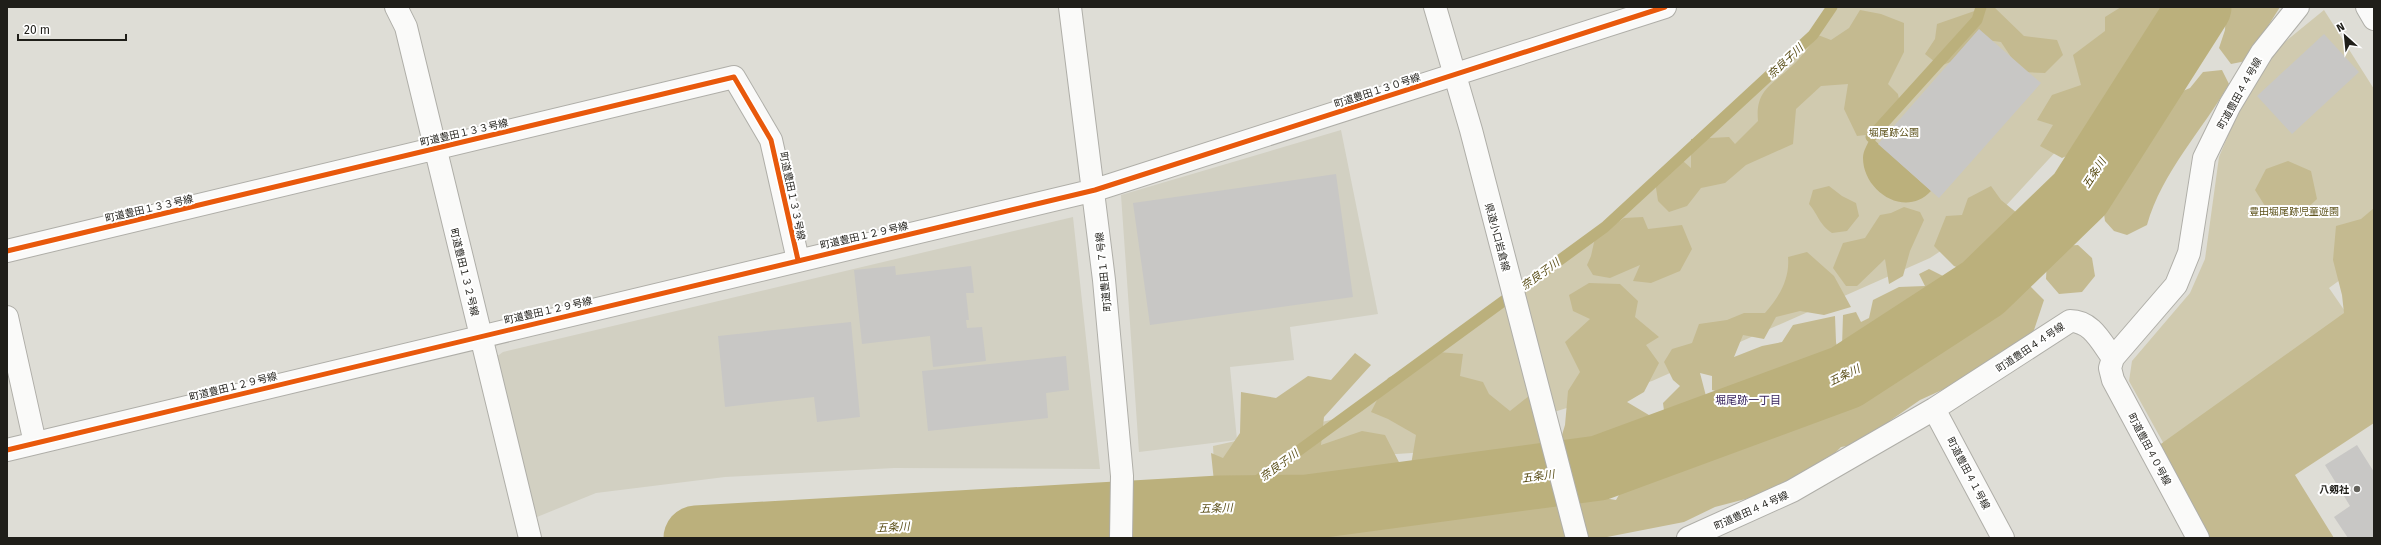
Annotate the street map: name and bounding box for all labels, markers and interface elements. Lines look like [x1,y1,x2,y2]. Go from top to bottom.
scale bar [18,16,126,42]
north arrow [2325,16,2365,56]
text: N [2334,20,2347,35]
text: 20 m [24,23,50,37]
water label: 奈良子川 [1765,41,1807,81]
street label: 町道豊田４４号線 [2215,56,2265,131]
street label: 町道豊田１３０号線 [1333,71,1422,111]
street label: 町道豊田１３３号線 [419,117,509,149]
park label: 堀尾跡公園 [1869,127,1919,139]
street label: 町道豊田１３３号線 [777,151,807,241]
water label: 五条川 [2080,155,2109,191]
street label: 町道豊田１３３号線 [104,193,194,225]
street label: 県道小口岩倉線 [1482,202,1512,273]
park label: 豊田堀尾跡児童遊園 [2249,206,2339,218]
street label: 町道豊田１２９号線 [819,220,909,252]
street label: 町道豊田１３２号線 [447,227,481,317]
street label: 町道豊田１７号線 [1094,231,1114,312]
water label: 奈良子川 [1519,256,1563,293]
street label: 町道豊田１２９号線 [503,295,593,327]
street label: 町道豊田４４号線 [1994,320,2067,375]
water label: 五条川 [1827,362,1863,389]
street label: 町道豊田１２９号線 [188,370,278,404]
district label: 堀尾跡一丁目 [1715,394,1781,407]
street label: 町道豊田４０号線 [2125,411,2173,488]
street label: 町道豊田４１号線 [1944,435,1992,512]
water label: 奈良子川 [1258,447,1302,484]
water label: 五条川 [1521,468,1556,485]
place label: 八剱社 [2319,484,2350,496]
marker: 八剱社 [2352,484,2362,494]
street label: 町道豊田４４号線 [1712,489,1790,533]
water label: 五条川 [1199,501,1234,516]
water label: 五条川 [876,520,911,535]

